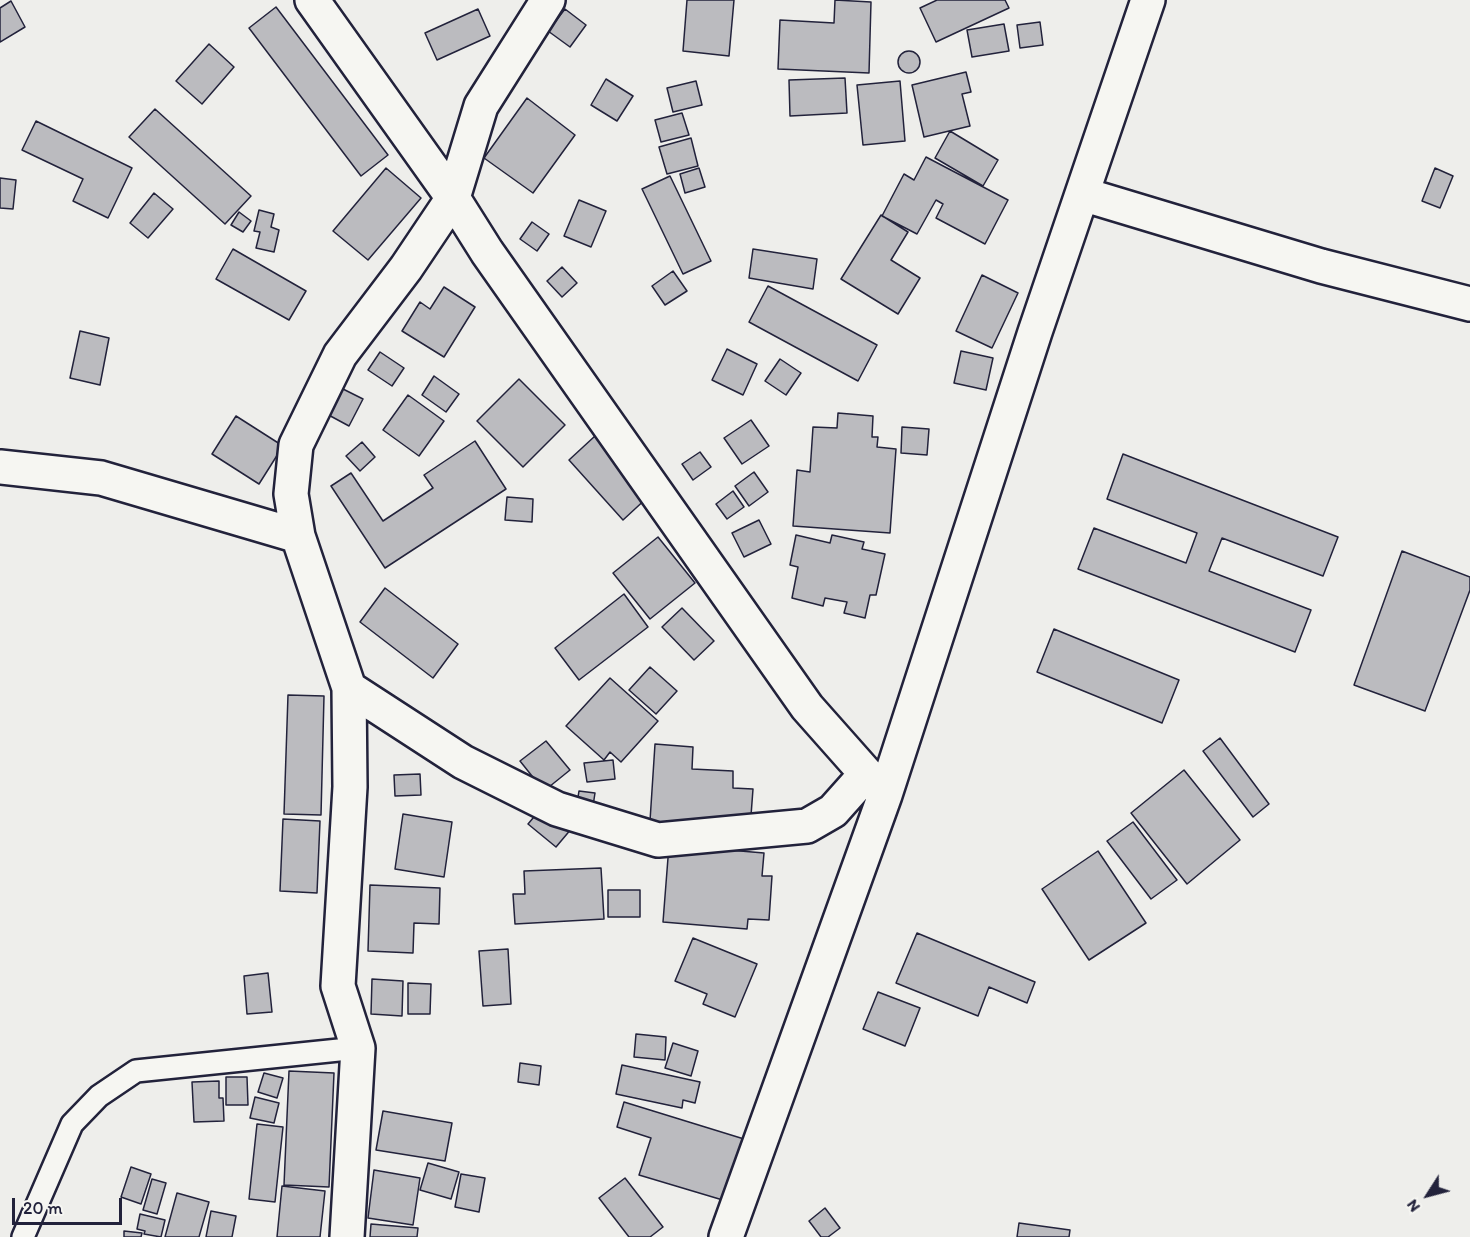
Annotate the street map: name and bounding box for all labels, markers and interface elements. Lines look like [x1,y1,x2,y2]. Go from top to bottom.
north arrow [1398,1165,1458,1225]
scale bar [15,1186,124,1224]
text: N [1402,1196,1424,1216]
text: 20 m [23,1197,63,1219]

